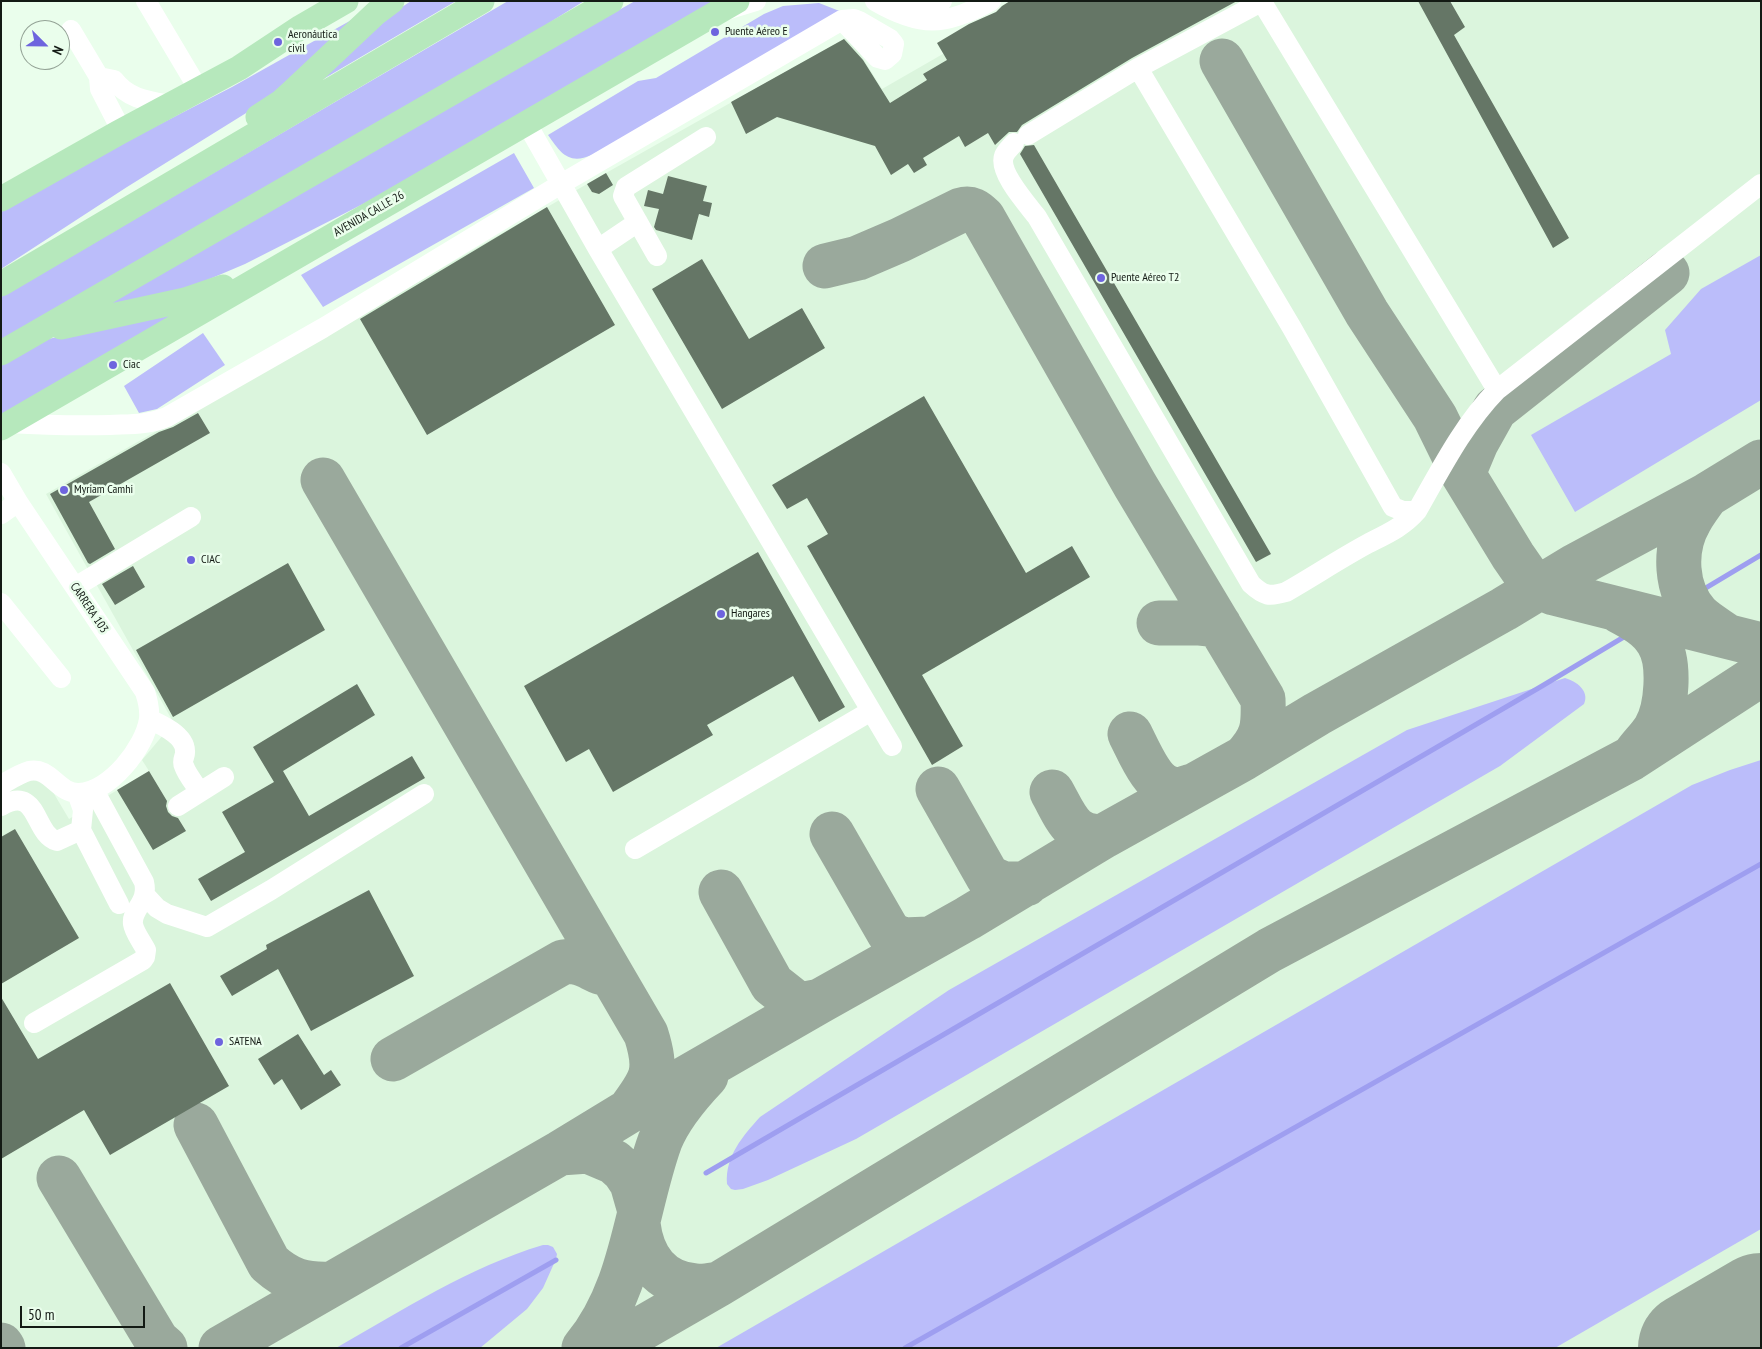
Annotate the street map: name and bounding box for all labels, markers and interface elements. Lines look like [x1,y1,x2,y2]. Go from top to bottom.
north arrow [20,20,70,70]
place label: Puente Aéreo E [725,25,788,39]
marker: Puente Aéreo E [709,26,721,38]
place label: Aeronáutica civil [288,28,337,56]
marker: Aeronáutica civil [272,36,284,48]
text: N [48,43,68,57]
street label: AVENIDA CALLE 26 [331,188,407,240]
place label: Puente Aéreo T2 [1111,271,1179,285]
marker: Puente Aéreo T2 [1095,272,1107,284]
place label: Ciac [123,358,140,372]
marker: Ciac [107,359,119,371]
place label: Myriam Camhi [74,483,133,497]
marker: Myriam Camhi [58,484,70,496]
place label: CIAC [201,553,220,567]
marker: CIAC [185,554,197,566]
street label: CARRERA 103 [67,580,111,636]
place label: Hangares [731,607,770,621]
marker: Hangares [715,608,727,620]
place label: SATENA [229,1035,262,1049]
marker: SATENA [213,1036,225,1048]
scale bar [22,1296,148,1328]
text: 50 m [28,1305,54,1324]

